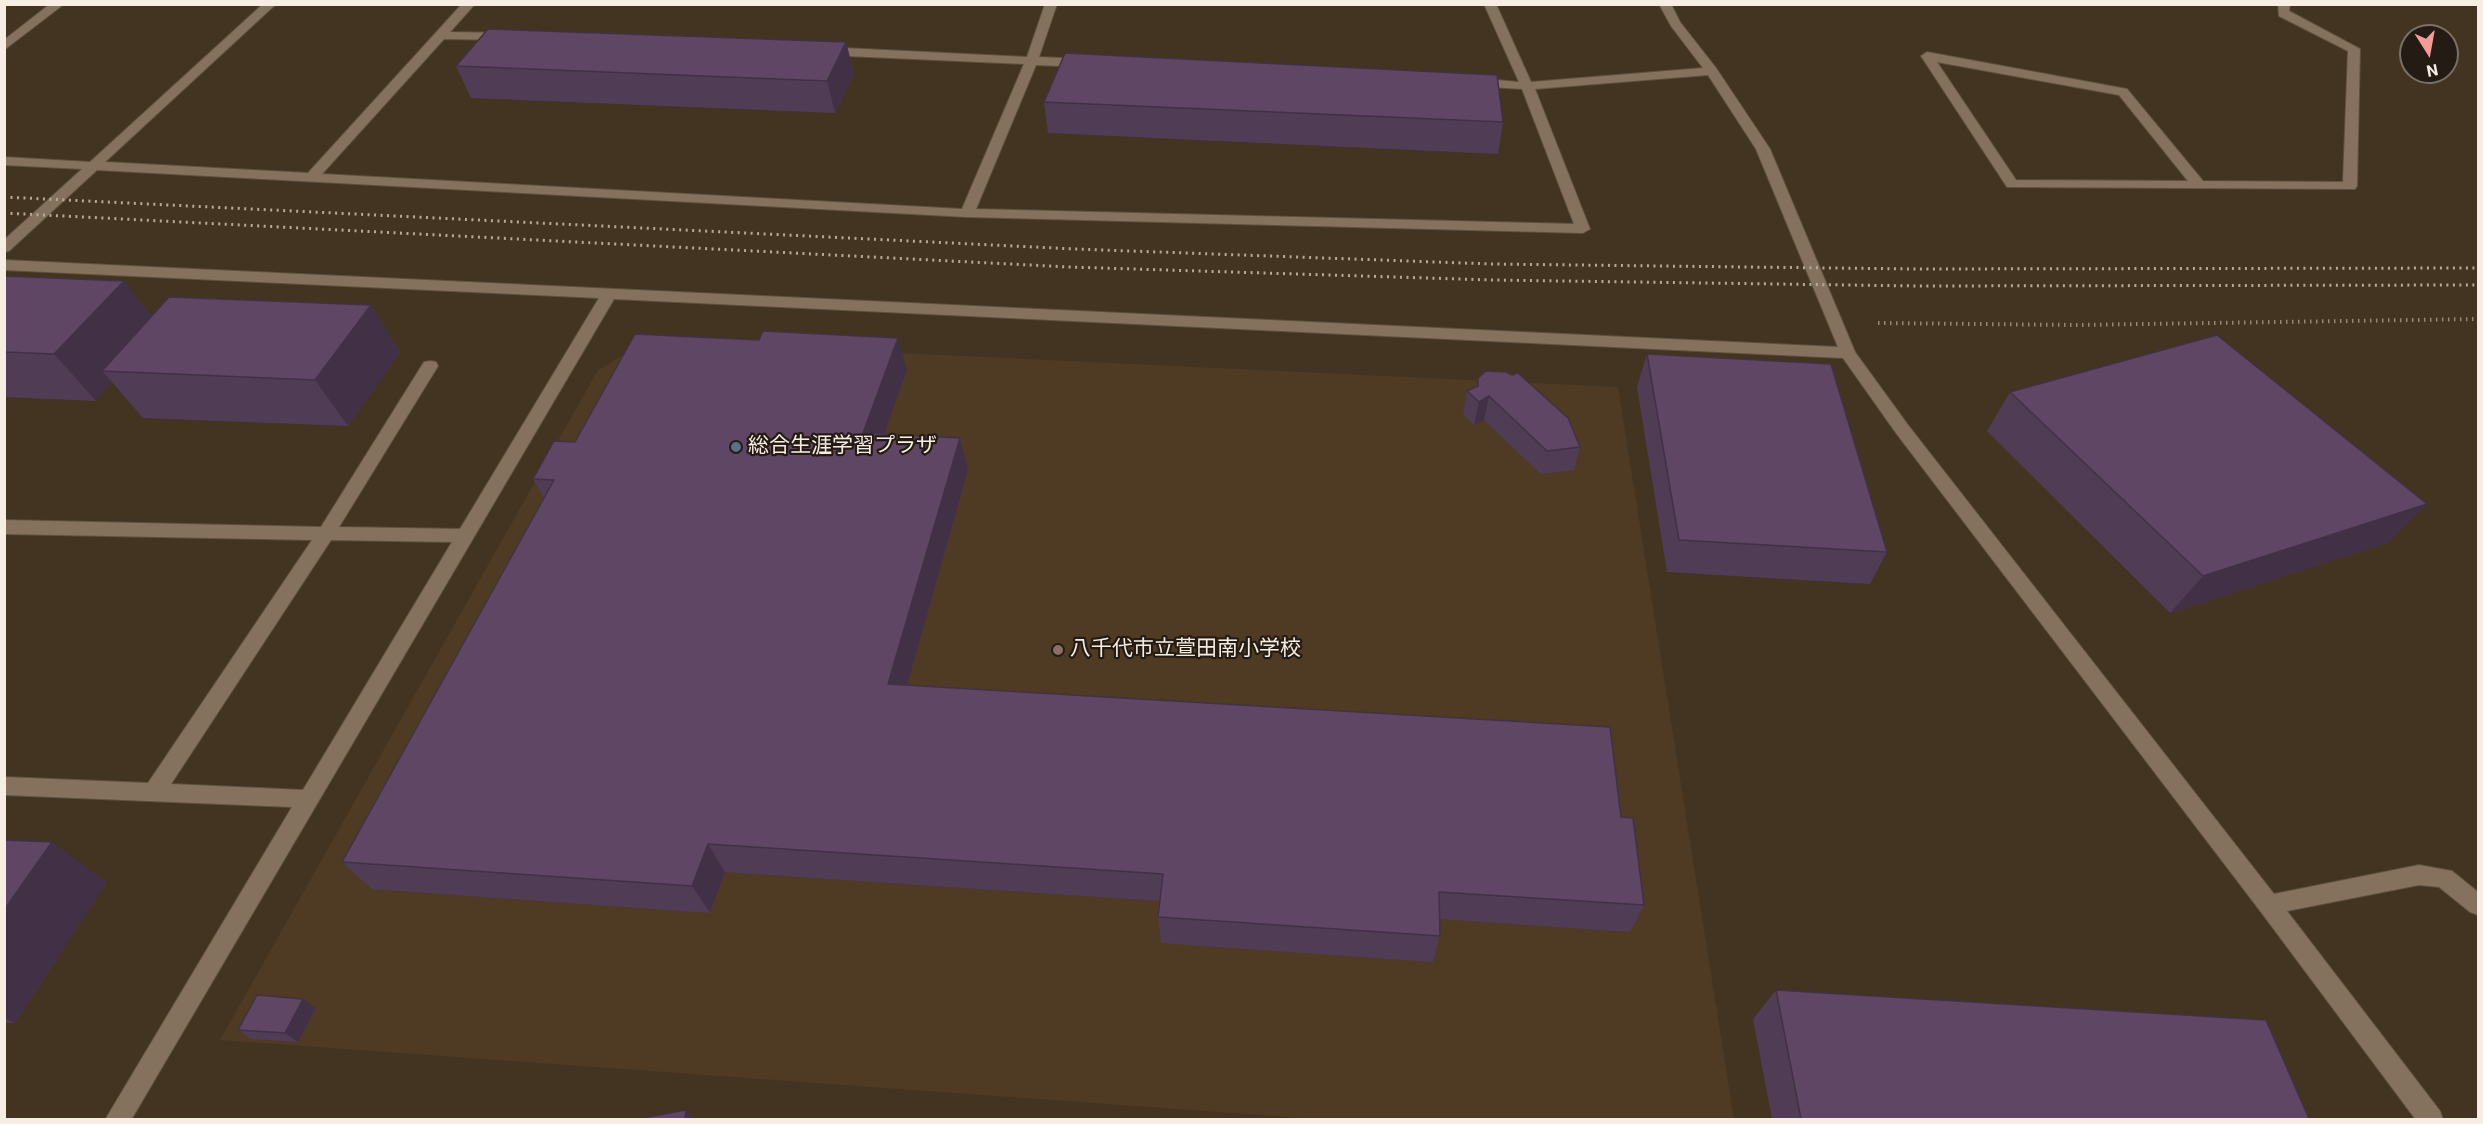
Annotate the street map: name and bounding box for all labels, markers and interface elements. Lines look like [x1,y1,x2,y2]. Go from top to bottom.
north arrow [2399,24,2459,84]
text: N [2425,60,2440,81]
place label: 総合生涯学習プラザ [748,434,937,460]
marker: 総合生涯学習プラザ [729,440,743,454]
place label: 八千代市立萱田南小学校 [1070,637,1301,663]
marker: 八千代市立萱田南小学校 [1051,643,1065,657]

